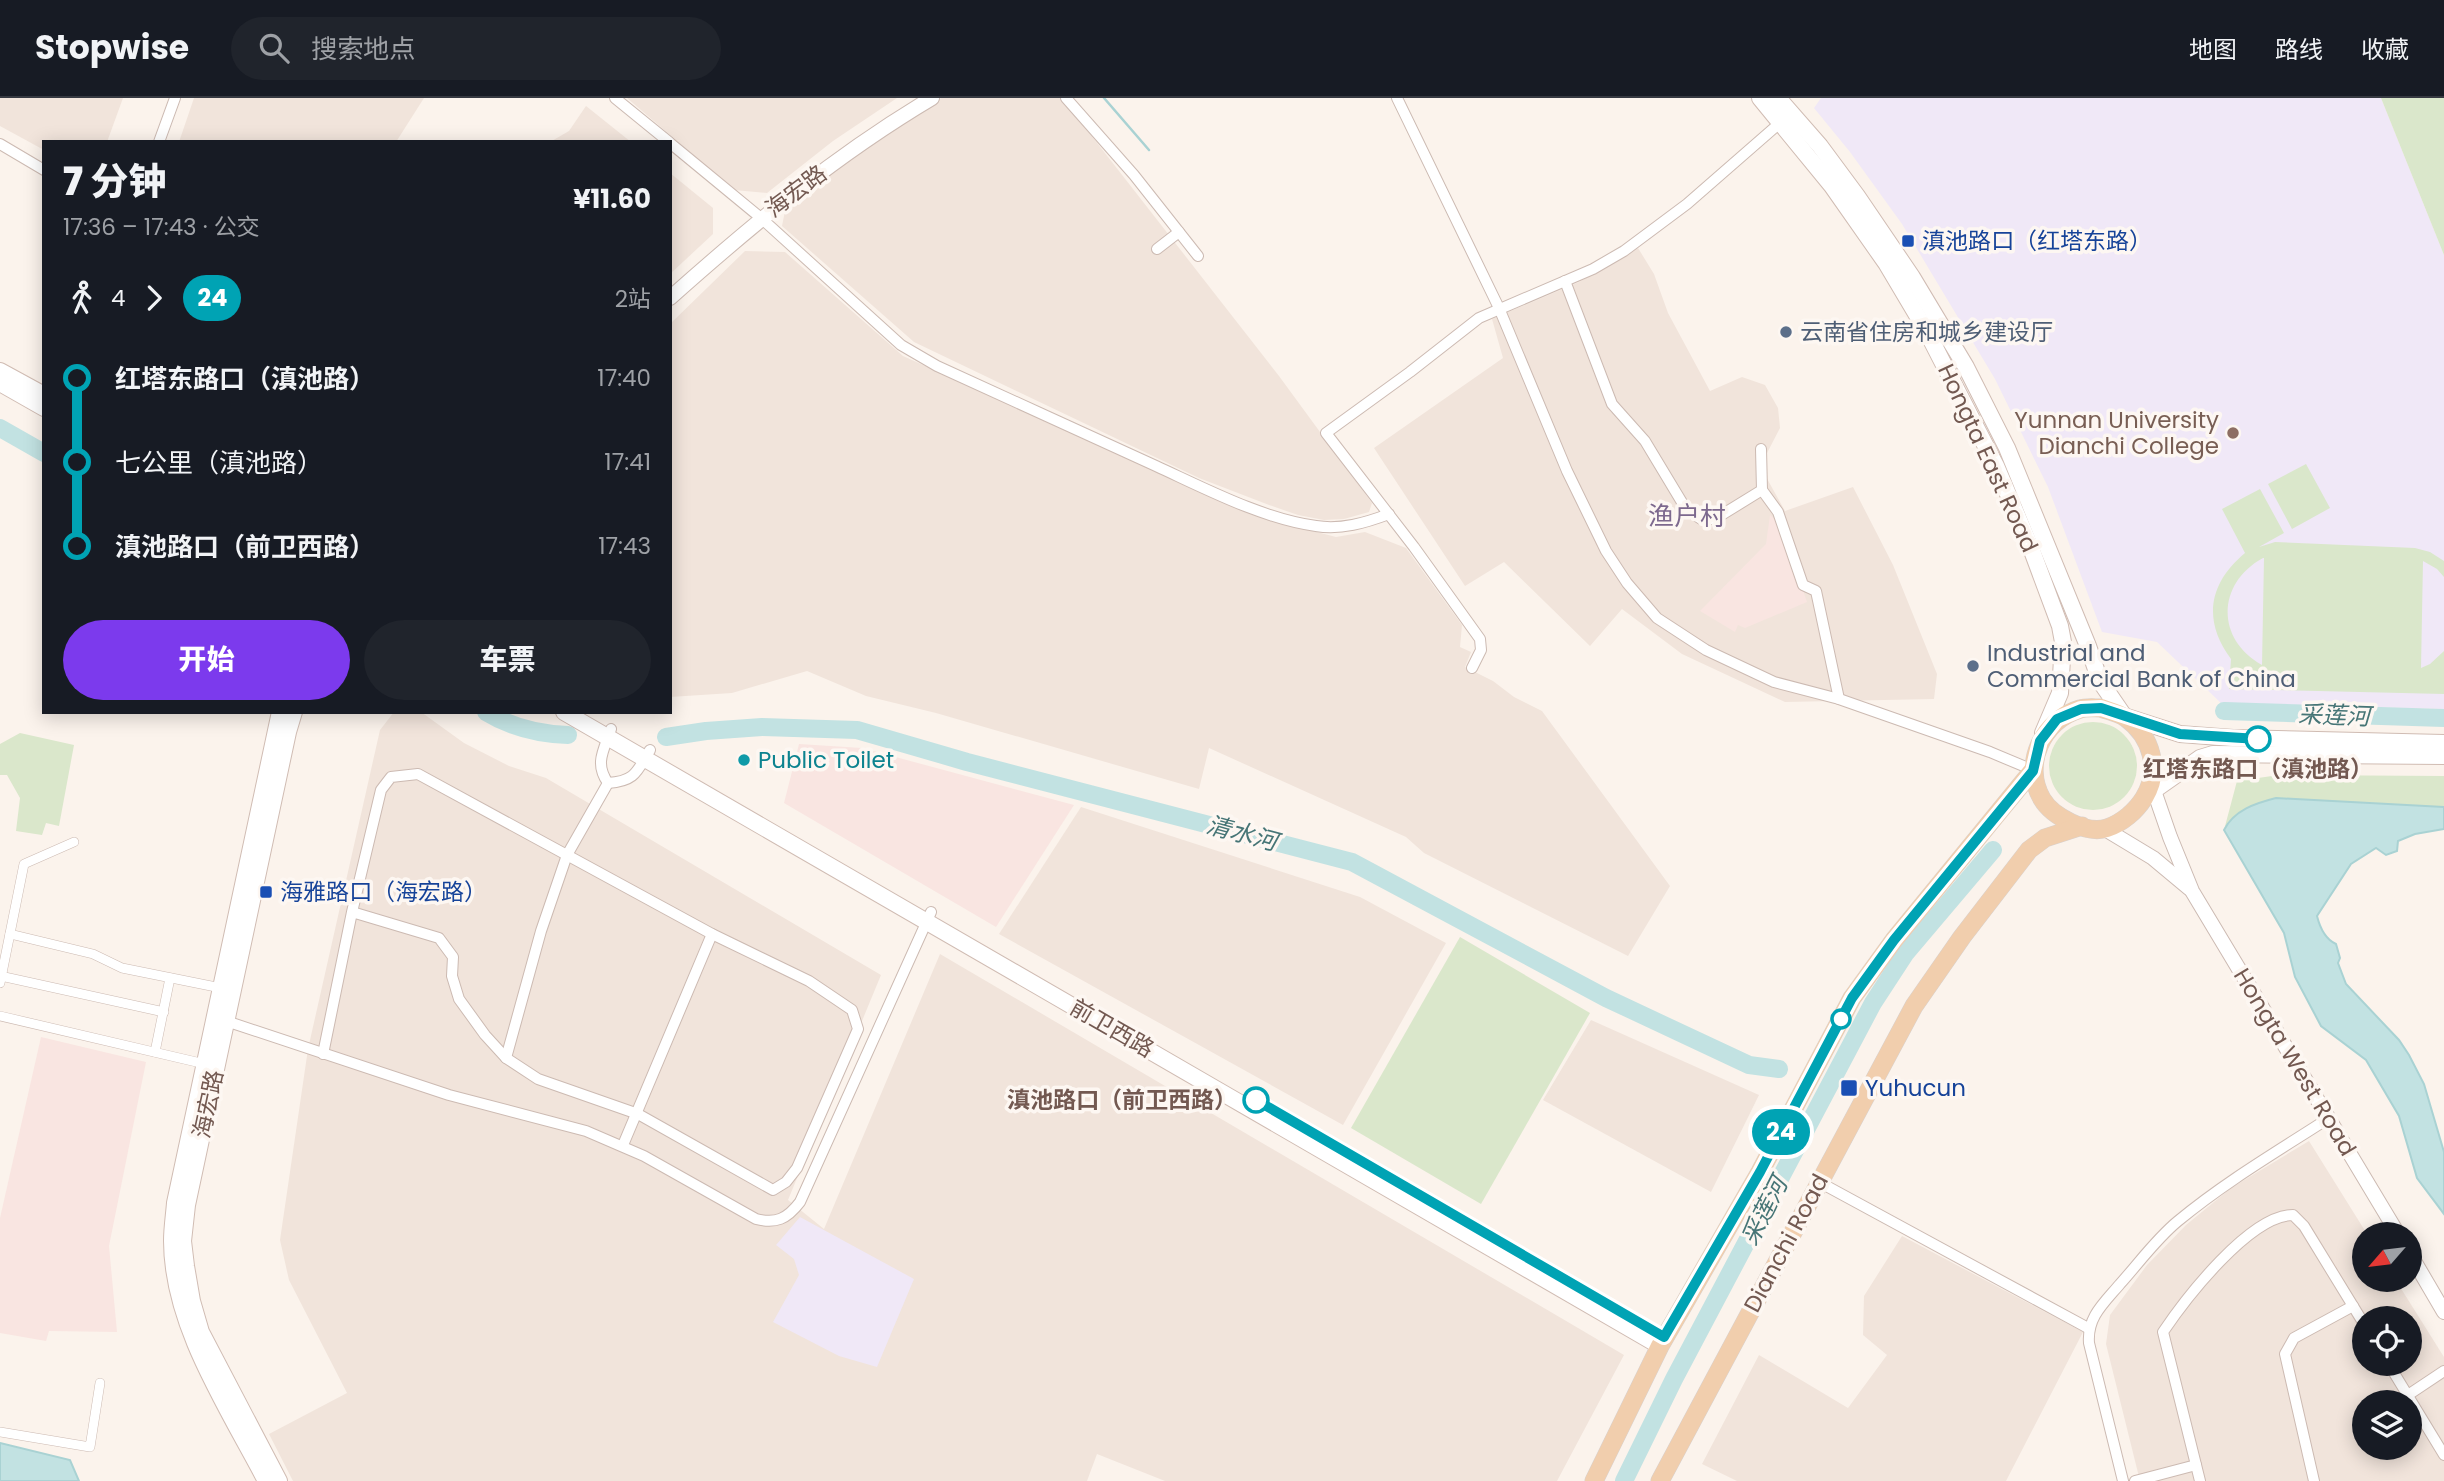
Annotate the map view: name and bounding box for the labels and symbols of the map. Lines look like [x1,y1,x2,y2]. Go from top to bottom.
street label: 海宏路 [759,157,833,225]
place label: 滇池路口（红塔东路） [1922,225,2152,257]
marker: 滇池路口（红塔东路） [1900,233,1916,249]
place label: 云南省住房和城乡建设厅 [1800,316,2053,348]
marker: 云南省住房和城乡建设厅 [1778,324,1794,340]
street label: Hongta East Road [1930,359,2046,557]
place label: Yunnan University Dianchi College [2014,404,2219,462]
marker: Yunnan University Dianchi College [2225,425,2241,441]
district label: 渔户村 [1648,498,1726,534]
place label: Industrial and Commercial Bank of China [1987,637,2296,695]
marker: Industrial and Commercial Bank of China [1965,658,1981,674]
water label: 采莲河 [2297,697,2375,733]
marker: 红塔东路口（滇池路） [2245,726,2271,752]
place label: Public Toilet [758,744,894,776]
marker: Public Toilet [736,752,752,768]
place label: 红塔东路口（滇池路） [2143,753,2373,785]
water label: 清水河 [1203,808,1285,859]
place label: 海雅路口（海宏路） [280,876,487,908]
marker: 海雅路口（海宏路） [258,884,274,900]
street label: Hongta West Road [2226,962,2364,1162]
street label: 前卫西路 [1064,991,1160,1065]
unlabelled marker [1831,1009,1851,1029]
street label: 海宏路 [185,1067,231,1141]
place label: Yuhucun [1865,1072,1966,1104]
marker: Yuhucun [1839,1078,1859,1098]
place label: 滇池路口（前卫西路） [1007,1084,1237,1116]
marker: 滇池路口（前卫西路） [1243,1087,1269,1113]
line badge: 24 [1750,1109,1812,1155]
water label: 采莲河 [1733,1168,1797,1251]
street label: Dianchi Road [1736,1168,1836,1318]
north arrow [2352,1222,2422,1292]

